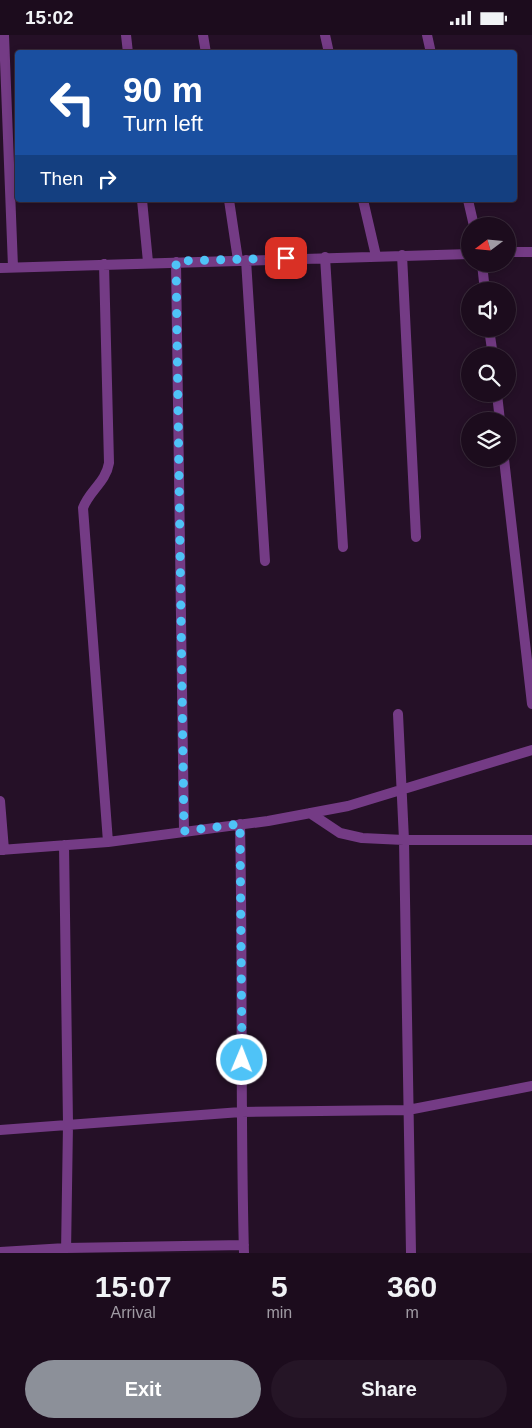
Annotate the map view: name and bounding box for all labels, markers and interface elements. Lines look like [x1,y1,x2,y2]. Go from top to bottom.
text: 15:02 [25,7,74,28]
icon: left [40,70,105,135]
text: 90 m [123,70,203,109]
text: Turn left [123,111,203,136]
icon: right [93,165,121,193]
text: Then [40,168,83,189]
north arrow [461,217,516,273]
map controls [461,217,516,467]
pin [265,237,307,279]
icon: arrive [272,244,300,272]
button: sound [461,282,516,337]
button: search [461,347,516,402]
button: layers [461,412,516,467]
position arrow [215,1033,267,1085]
text: 15:07 [95,1270,172,1303]
text: 5 [271,1270,288,1303]
text: 360 [387,1270,437,1303]
text: Arrival [111,1304,156,1321]
text: min [266,1304,292,1321]
text: m [405,1304,419,1321]
button: Exit [25,1360,261,1418]
button: Share [271,1360,507,1418]

